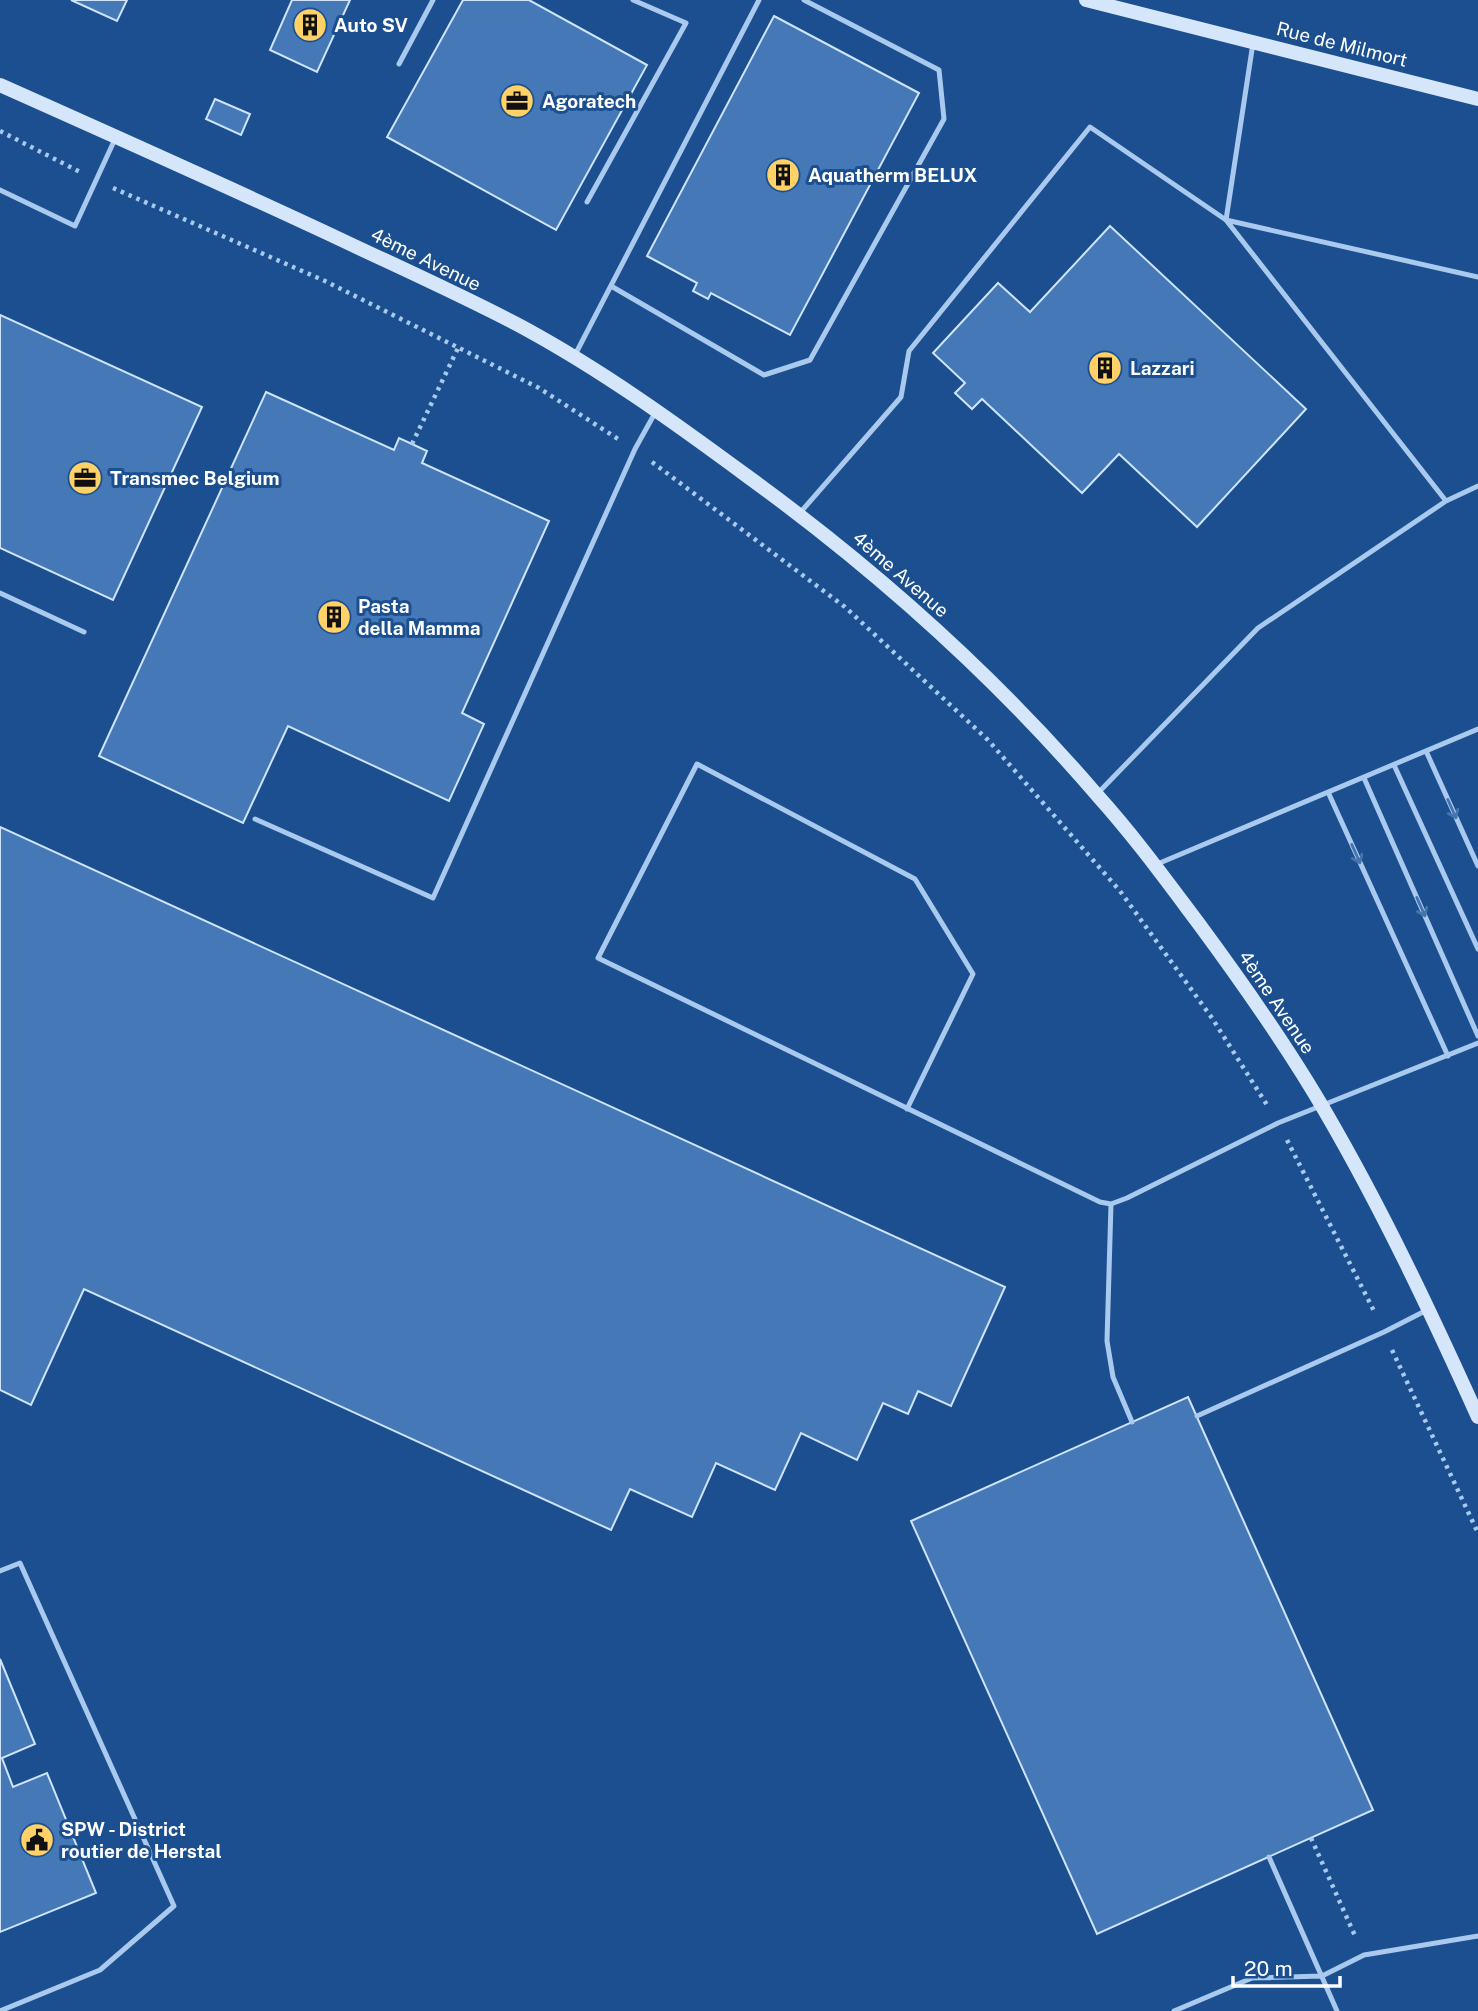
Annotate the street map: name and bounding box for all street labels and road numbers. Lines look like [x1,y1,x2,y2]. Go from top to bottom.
street label: Rue de Milmort [1274,17,1410,71]
street label: 4ème Avenue [367,223,485,295]
street label: 4ème Avenue [849,526,953,622]
street label: 4ème Avenue [1234,946,1320,1058]

